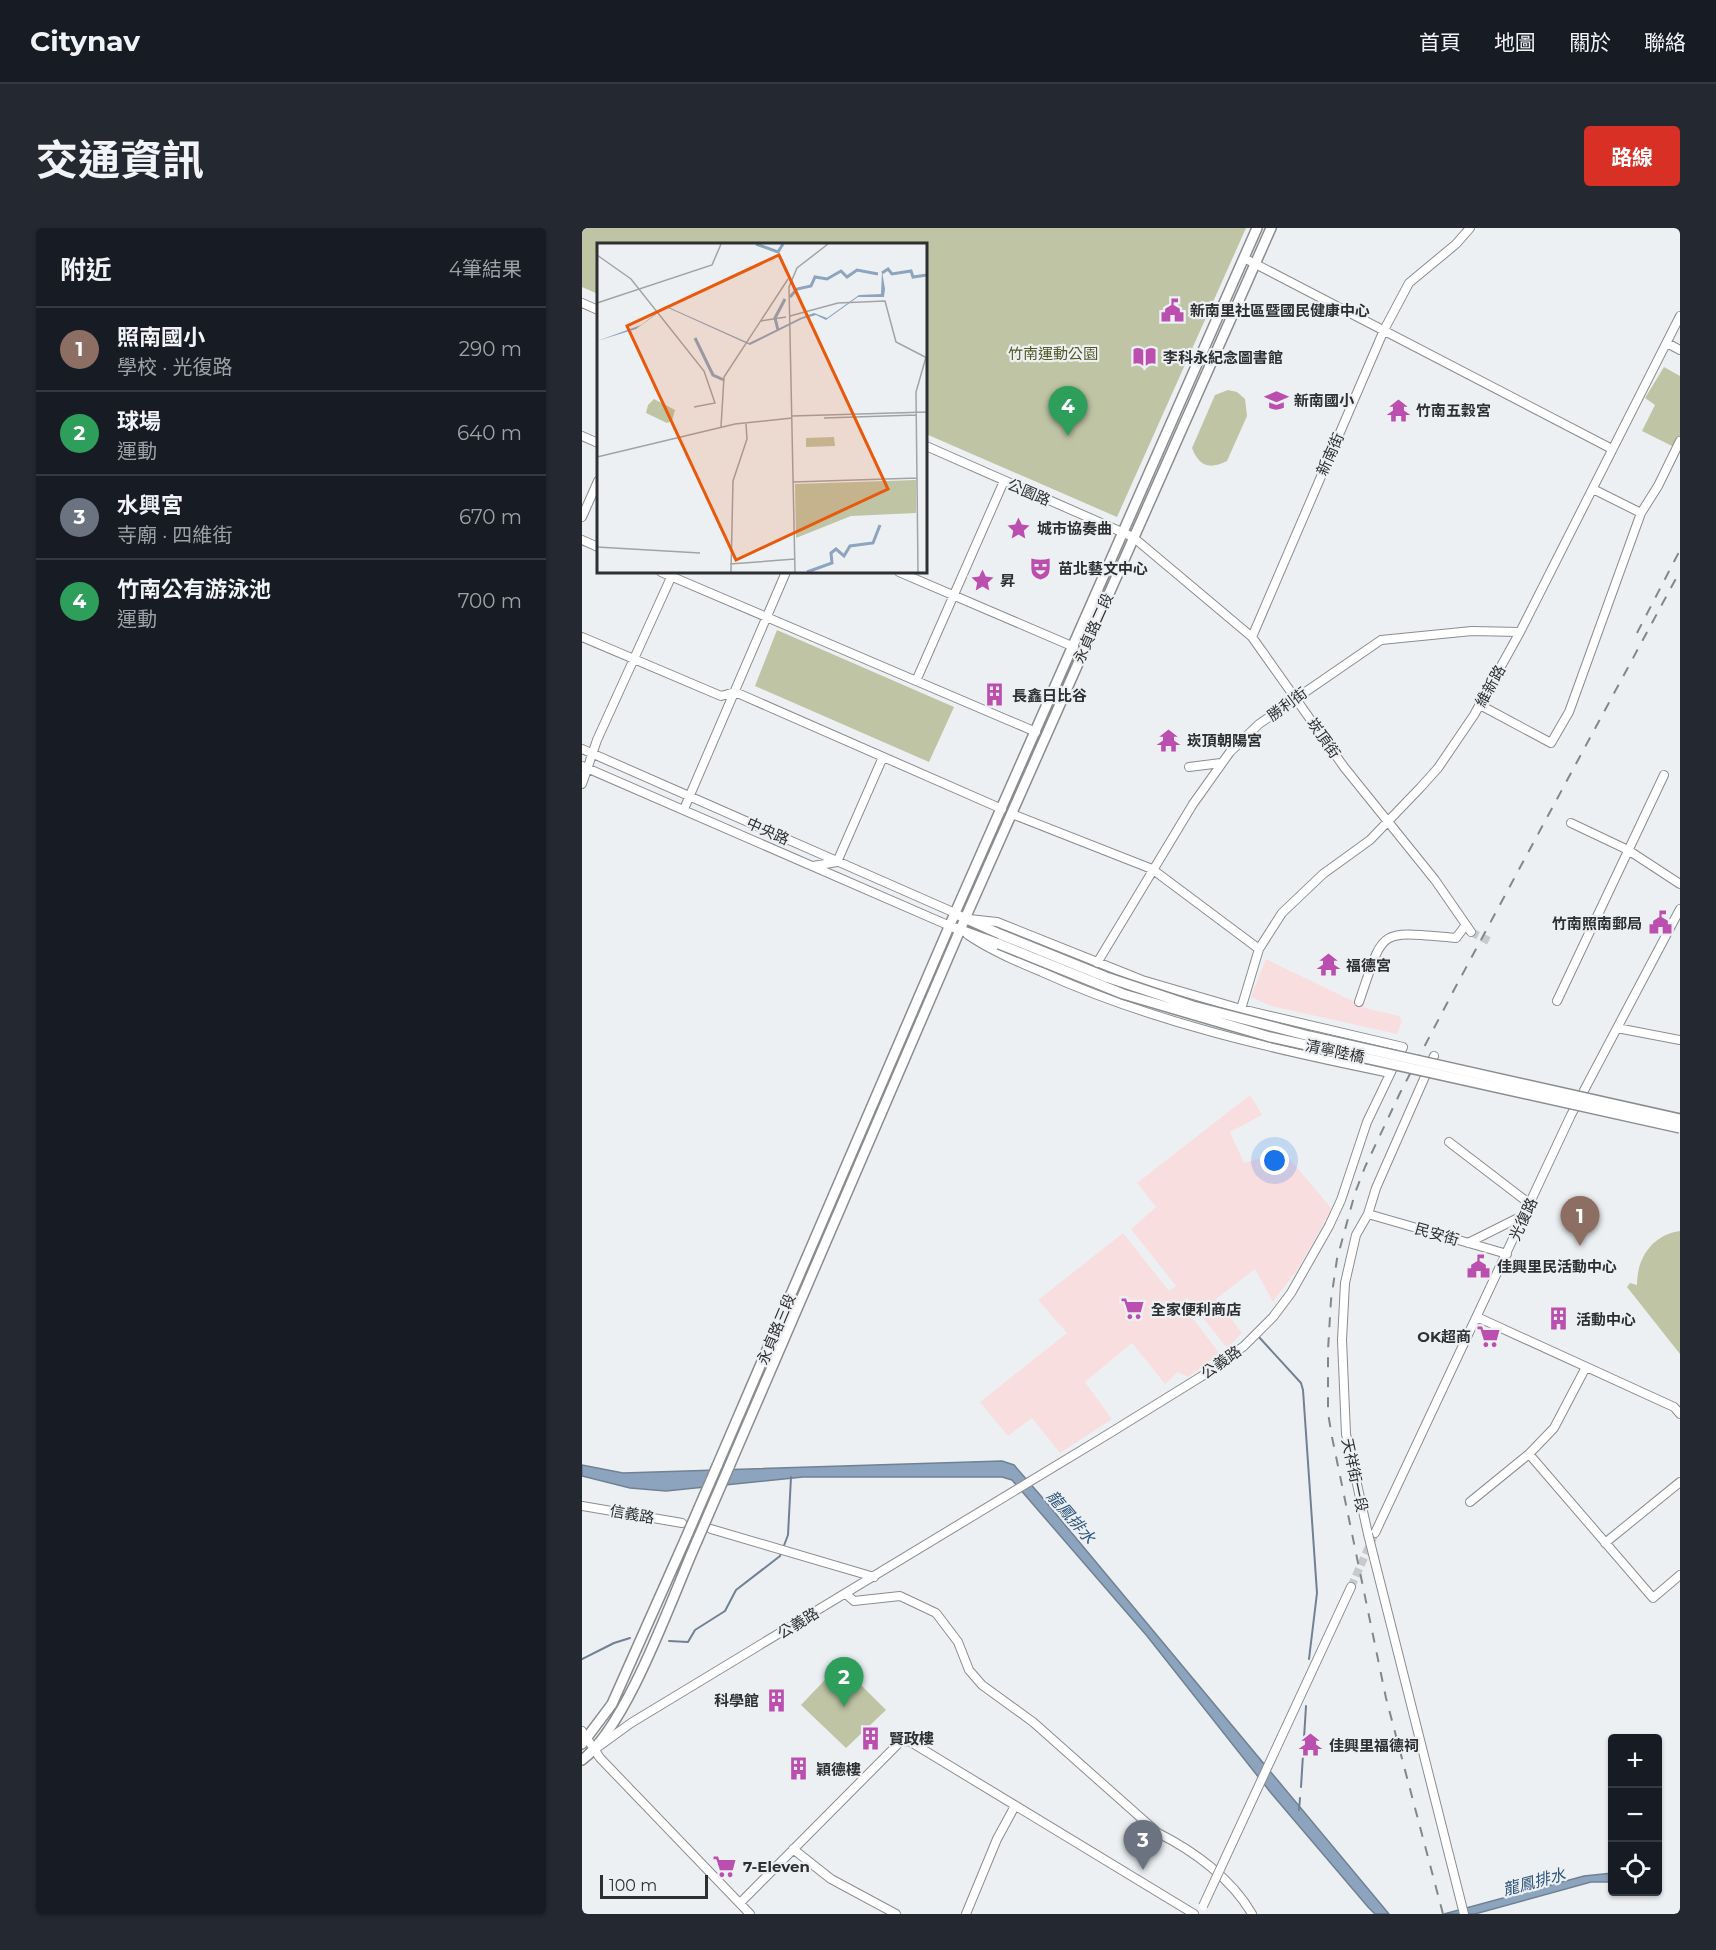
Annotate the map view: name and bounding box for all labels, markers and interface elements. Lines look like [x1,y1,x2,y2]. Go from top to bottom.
text: Citynav [30,24,140,58]
text: 首頁 [1419,30,1461,55]
text: 地圖 [1494,30,1536,55]
text: 關於 [1569,30,1611,55]
text: 聯絡 [1644,30,1686,55]
button: 路線 [1584,126,1680,186]
text: 交通資訊 [36,134,204,186]
inset map [597,243,927,573]
text: 附近 [60,254,112,286]
text: 4筆結果 [449,257,522,281]
public building icon: 新南里社區暨國民健康中心 [1159,297,1185,323]
place label: 新南里社區暨國民健康中心 [1190,301,1370,320]
text: 照南國小 [117,324,205,351]
text: 1 [76,337,83,361]
text: 290 m [459,337,522,361]
park label: 竹南運動公園 [1008,344,1098,363]
library icon: 李科永紀念圖書館 [1132,344,1158,370]
place label: 李科永紀念圖書館 [1163,348,1283,367]
text: 學校 · 光復路 [117,355,233,379]
pin: 4 [1048,386,1088,436]
school or university icon: 新南國小 [1263,387,1289,413]
place label: 新南國小 [1294,391,1355,410]
temple icon: 竹南五穀宮 [1385,397,1411,423]
place label: 竹南五穀宮 [1416,401,1491,420]
text: 球場 [117,408,161,435]
text: 2 [74,421,85,445]
text: 640 m [457,421,522,445]
street label: 新南街 [1312,430,1348,478]
text: 運動 [117,439,157,463]
street label: 公園路 [1005,474,1053,510]
text: 水興宮 [117,492,183,519]
text: 3 [74,505,85,529]
text: 670 m [459,505,522,529]
place icon: 城市協奏曲 [1006,515,1032,541]
place label: 城市協奏曲 [1037,519,1112,538]
text: 寺廟 · 四維街 [117,523,233,547]
theatre icon: 苗北藝文中心 [1027,555,1053,581]
place label: 苗北藝文中心 [1058,559,1148,578]
place icon: 昇 [969,567,995,593]
place label: 昇 [1000,571,1015,590]
text: 竹南公有游泳池 [117,576,271,603]
text: 4 [73,589,86,613]
text: 700 m [458,589,522,613]
street label: 永貞路二段 [1069,590,1117,666]
text: 運動 [117,607,157,631]
street label: 維新路 [1471,662,1509,710]
building icon: 長鑫日比谷 [981,682,1007,708]
street label: 勝利街 [1263,683,1311,725]
place label: 長鑫日比谷 [1012,686,1087,705]
street label: 崁頂街 [1303,714,1345,762]
temple icon: 崁頂朝陽宮 [1156,727,1182,753]
place label: 崁頂朝陽宮 [1187,731,1262,750]
street label: 中央路 [744,813,792,849]
public building icon: 竹南照南郵局 [1647,910,1673,936]
place label: 竹南照南郵局 [1552,914,1642,933]
temple icon: 福德宮 [1315,952,1341,978]
place label: 福德宮 [1346,956,1391,975]
street label: 清寧陸橋 [1304,1035,1366,1067]
your location [1260,1146,1289,1175]
street label: 光復路 [1505,1195,1541,1243]
pin: 1 [1560,1196,1600,1246]
street label: 民安街 [1413,1219,1461,1249]
public building icon: 佳興里民活動中心 [1466,1253,1492,1279]
place label: 佳興里民活動中心 [1497,1257,1617,1276]
street label: 永貞路三段 [753,1291,799,1367]
supermarket icon: 全家便利商店 [1120,1296,1146,1322]
place label: 全家便利商店 [1151,1300,1241,1319]
building icon: 活動中心 [1545,1306,1571,1332]
place label: 活動中心 [1576,1310,1636,1329]
supermarket icon: OK超商 [1476,1323,1502,1349]
place label: OK超商 [1417,1327,1471,1346]
street label: 公義路 [1197,1341,1245,1383]
street label: 天祥街一段 [1338,1436,1372,1514]
water label: 龍鳳排水 [1043,1487,1100,1548]
street label: 信義路 [608,1501,656,1527]
street label: 公義路 [774,1603,822,1643]
pin: 2 [824,1658,864,1707]
building icon: 科學館 [764,1687,790,1713]
place label: 科學館 [714,1691,759,1710]
building icon: 賢政樓 [858,1725,884,1751]
place label: 賢政樓 [889,1729,934,1748]
temple icon: 佳興里福德祠 [1298,1732,1324,1758]
map controls [1608,1734,1662,1896]
button: + [1608,1734,1662,1788]
place label: 佳興里福德祠 [1329,1736,1419,1755]
building icon: 穎德樓 [785,1756,811,1782]
place label: 穎德樓 [816,1760,861,1779]
button: − [1608,1788,1662,1842]
pin: 3 [1124,1820,1162,1870]
button: locate [1608,1842,1662,1896]
supermarket icon: 7-Eleven [712,1853,738,1879]
place label: 7-Eleven [743,1857,810,1876]
water label: 龍鳳排水 [1501,1864,1568,1899]
scale bar [600,1872,708,1900]
text: 100 m [609,1876,657,1895]

